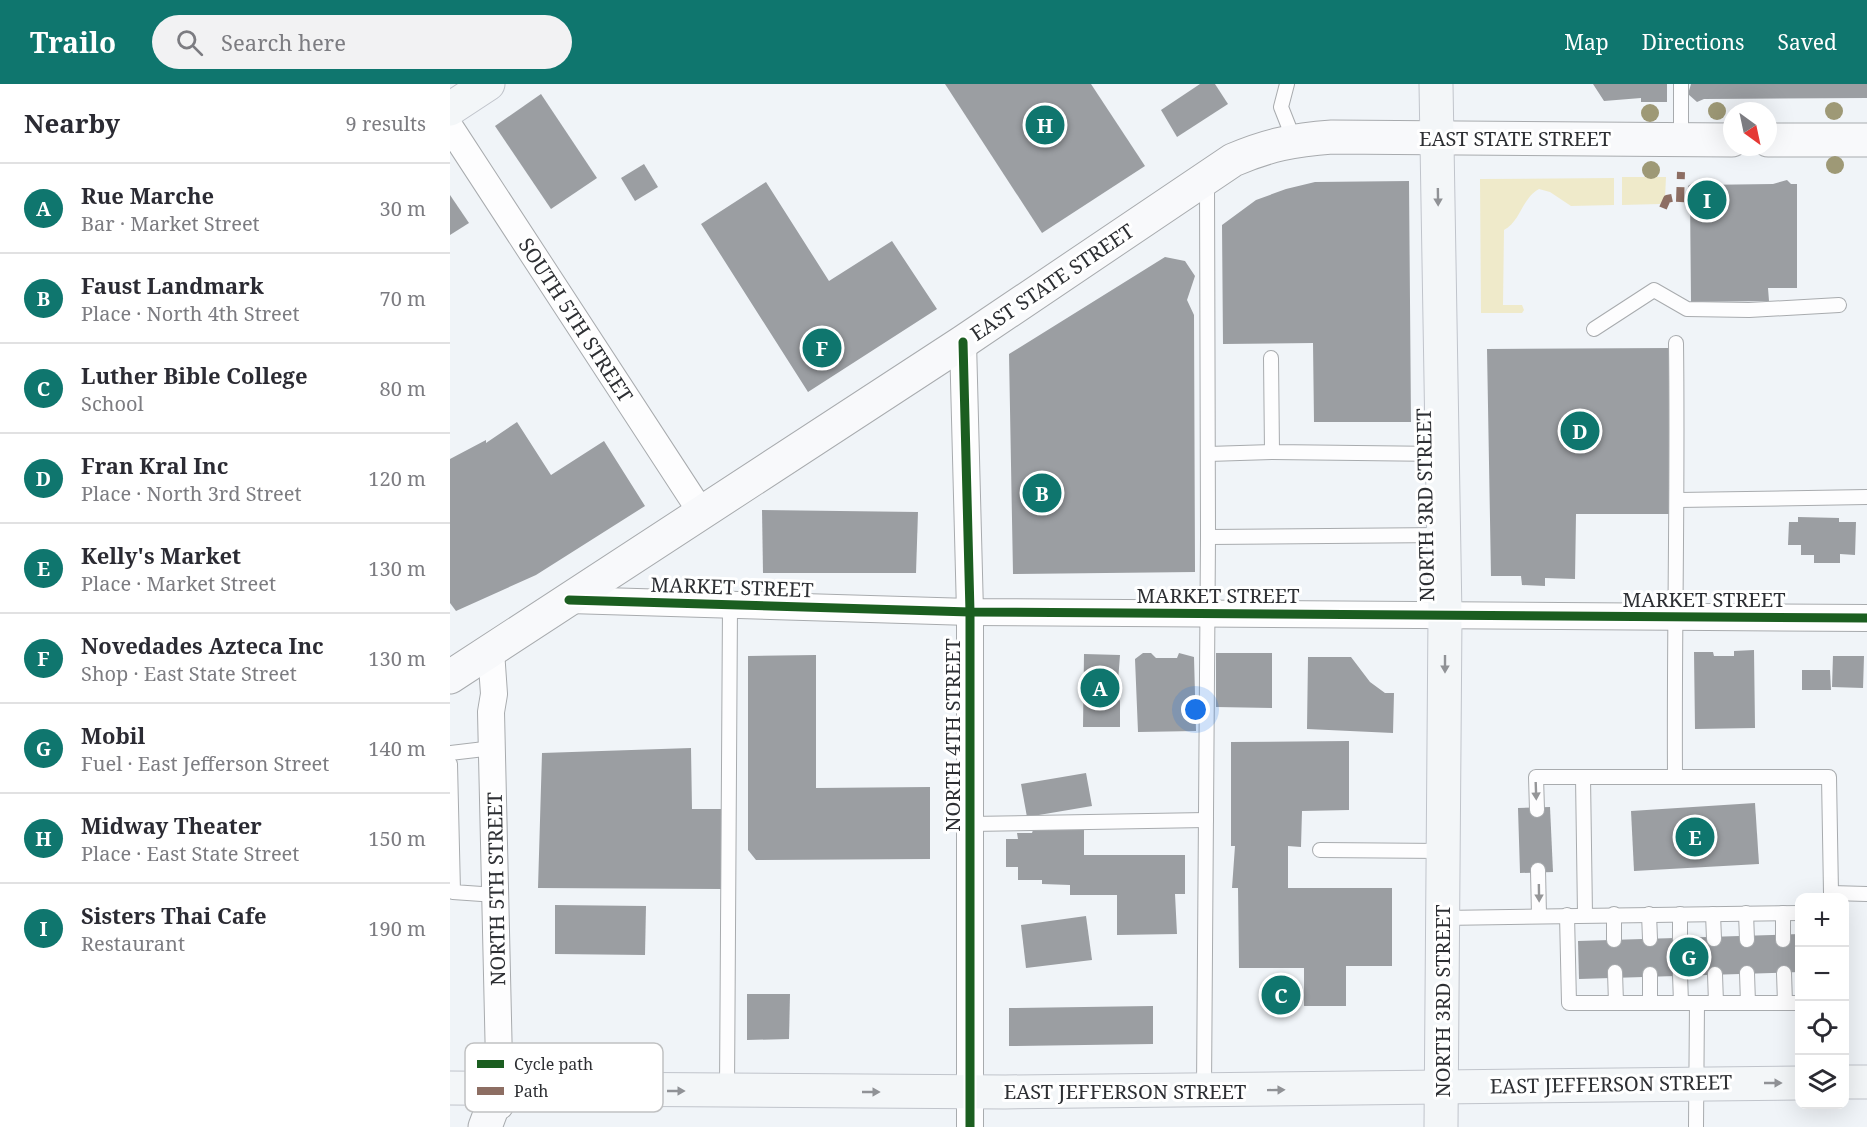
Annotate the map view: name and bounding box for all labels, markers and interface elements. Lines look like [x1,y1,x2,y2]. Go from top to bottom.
search box [152,15,572,69]
text: Trailo [30,23,116,61]
icon: search [173,26,206,59]
text: Search here [221,27,346,57]
text: Map [1564,28,1609,56]
text: Directions [1642,28,1744,56]
text: Saved [1777,28,1837,56]
pin: H [1026,102,1064,147]
north arrow [1723,102,1777,156]
text: Nearby [24,105,120,141]
text: 9 results [346,110,426,137]
street label: EAST STATE STREET [1419,125,1611,152]
pin: I [1688,178,1726,222]
text: Rue Marche [81,180,214,210]
one-way arrow [1434,187,1443,206]
text: A [36,195,51,222]
text: 30 m [380,195,426,222]
text: Bar · Market Street [81,210,260,237]
street label: EAST STATE STREET [965,217,1139,347]
street label: SOUTH 5TH STREET [513,233,639,407]
text: Faust Landmark [81,270,264,300]
text: B [37,285,50,312]
text: 70 m [380,285,426,312]
text: Place · North 4th Street [81,300,300,327]
pin: F [802,326,842,370]
text: Luther Bible College [81,360,308,390]
text: C [37,375,50,402]
text: 80 m [380,375,426,402]
text: School [81,390,144,417]
street label: NORTH 3RD STREET [1410,408,1440,602]
pin: D [1560,408,1600,454]
text: Fran Kral Inc [81,450,228,480]
text: D [36,465,51,492]
text: 120 m [368,465,426,492]
pin: B [1022,470,1062,516]
text: Place · North 3rd Street [81,480,302,507]
text: Kelly's Market [81,540,241,570]
text: E [37,555,50,582]
text: 130 m [368,555,426,582]
text: Place · Market Street [81,570,276,597]
street label: MARKET STREET [650,571,814,603]
street label: MARKET STREET [1137,582,1299,609]
street label: MARKET STREET [1623,586,1785,613]
text: Novedades Azteca Inc [81,630,324,660]
street label: NORTH 4TH STREET [939,638,966,832]
text: F [37,645,50,672]
text: 130 m [368,645,426,672]
one-way arrow [1440,655,1449,674]
text: Shop · East State Street [81,660,297,687]
pin: A [1080,666,1120,710]
your location [1181,695,1210,724]
text: Mobil [81,720,145,750]
text: G [36,735,51,762]
text: 140 m [368,735,426,762]
text: Fuel · East Jefferson Street [81,750,329,777]
one-way arrow [1532,782,1541,801]
street label: NORTH 5TH STREET [481,792,511,986]
text: Midway Theater [81,810,262,840]
pin: E [1676,814,1714,860]
text: H [35,825,52,852]
text: 150 m [368,825,426,852]
text: Place · East State Street [81,840,299,867]
one-way arrow [1534,883,1544,902]
map controls [1795,893,1849,1109]
button: + [1795,893,1849,947]
text: Sisters Thai Cafe [81,900,267,930]
street label: NORTH 3RD STREET [1429,904,1456,1098]
text: I [39,915,48,942]
text: 190 m [368,915,426,942]
text: Restaurant [81,930,185,957]
pin: G [1670,934,1708,980]
button: − [1795,947,1849,1001]
pin: C [1262,972,1300,1018]
button: locate [1795,1001,1849,1055]
legend [465,1043,663,1112]
text: Cycle path [514,1053,593,1075]
button: layers [1795,1055,1849,1109]
street label: EAST JEFFERSON STREET [1490,1068,1732,1100]
street label: EAST JEFFERSON STREET [1004,1078,1246,1105]
one-way arrow [1763,1078,1782,1088]
text: Path [514,1080,548,1102]
one-way arrow [1267,1085,1286,1095]
one-way arrow [667,1086,686,1096]
one-way arrow [862,1087,881,1097]

